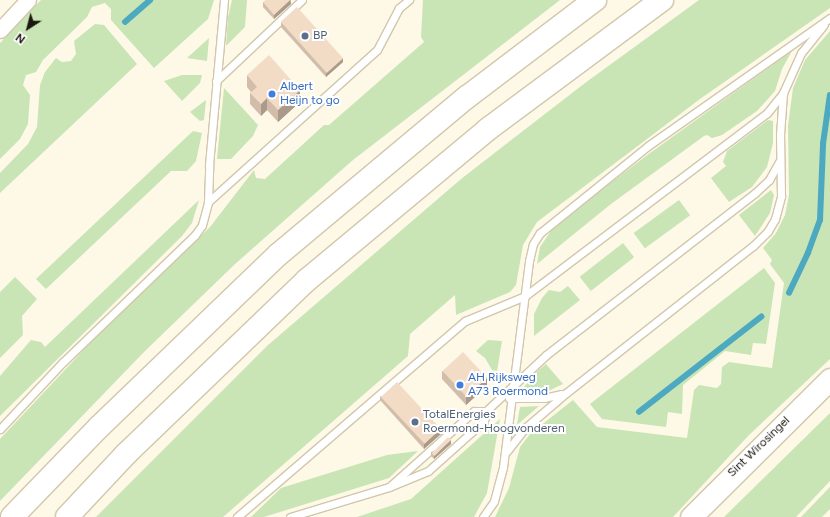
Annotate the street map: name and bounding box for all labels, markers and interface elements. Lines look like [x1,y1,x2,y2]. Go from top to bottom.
north arrow [8,8,48,48]
place label: BP [313,29,327,43]
text: N [13,30,28,46]
marker: BP [300,31,310,41]
place label: Albert Heijn to go [280,80,340,108]
marker: Albert Heijn to go [267,89,277,99]
place label: AH Rijksweg A73 Roermond [468,371,548,399]
marker: AH Rijksweg A73 Roermond [455,380,465,390]
place label: TotalEnergies Roermond-Hoogvonderen [423,408,565,436]
street label: Sint Wirosingel [725,414,793,480]
marker: TotalEnergies Roermond-Hoogvonderen [410,417,420,427]

